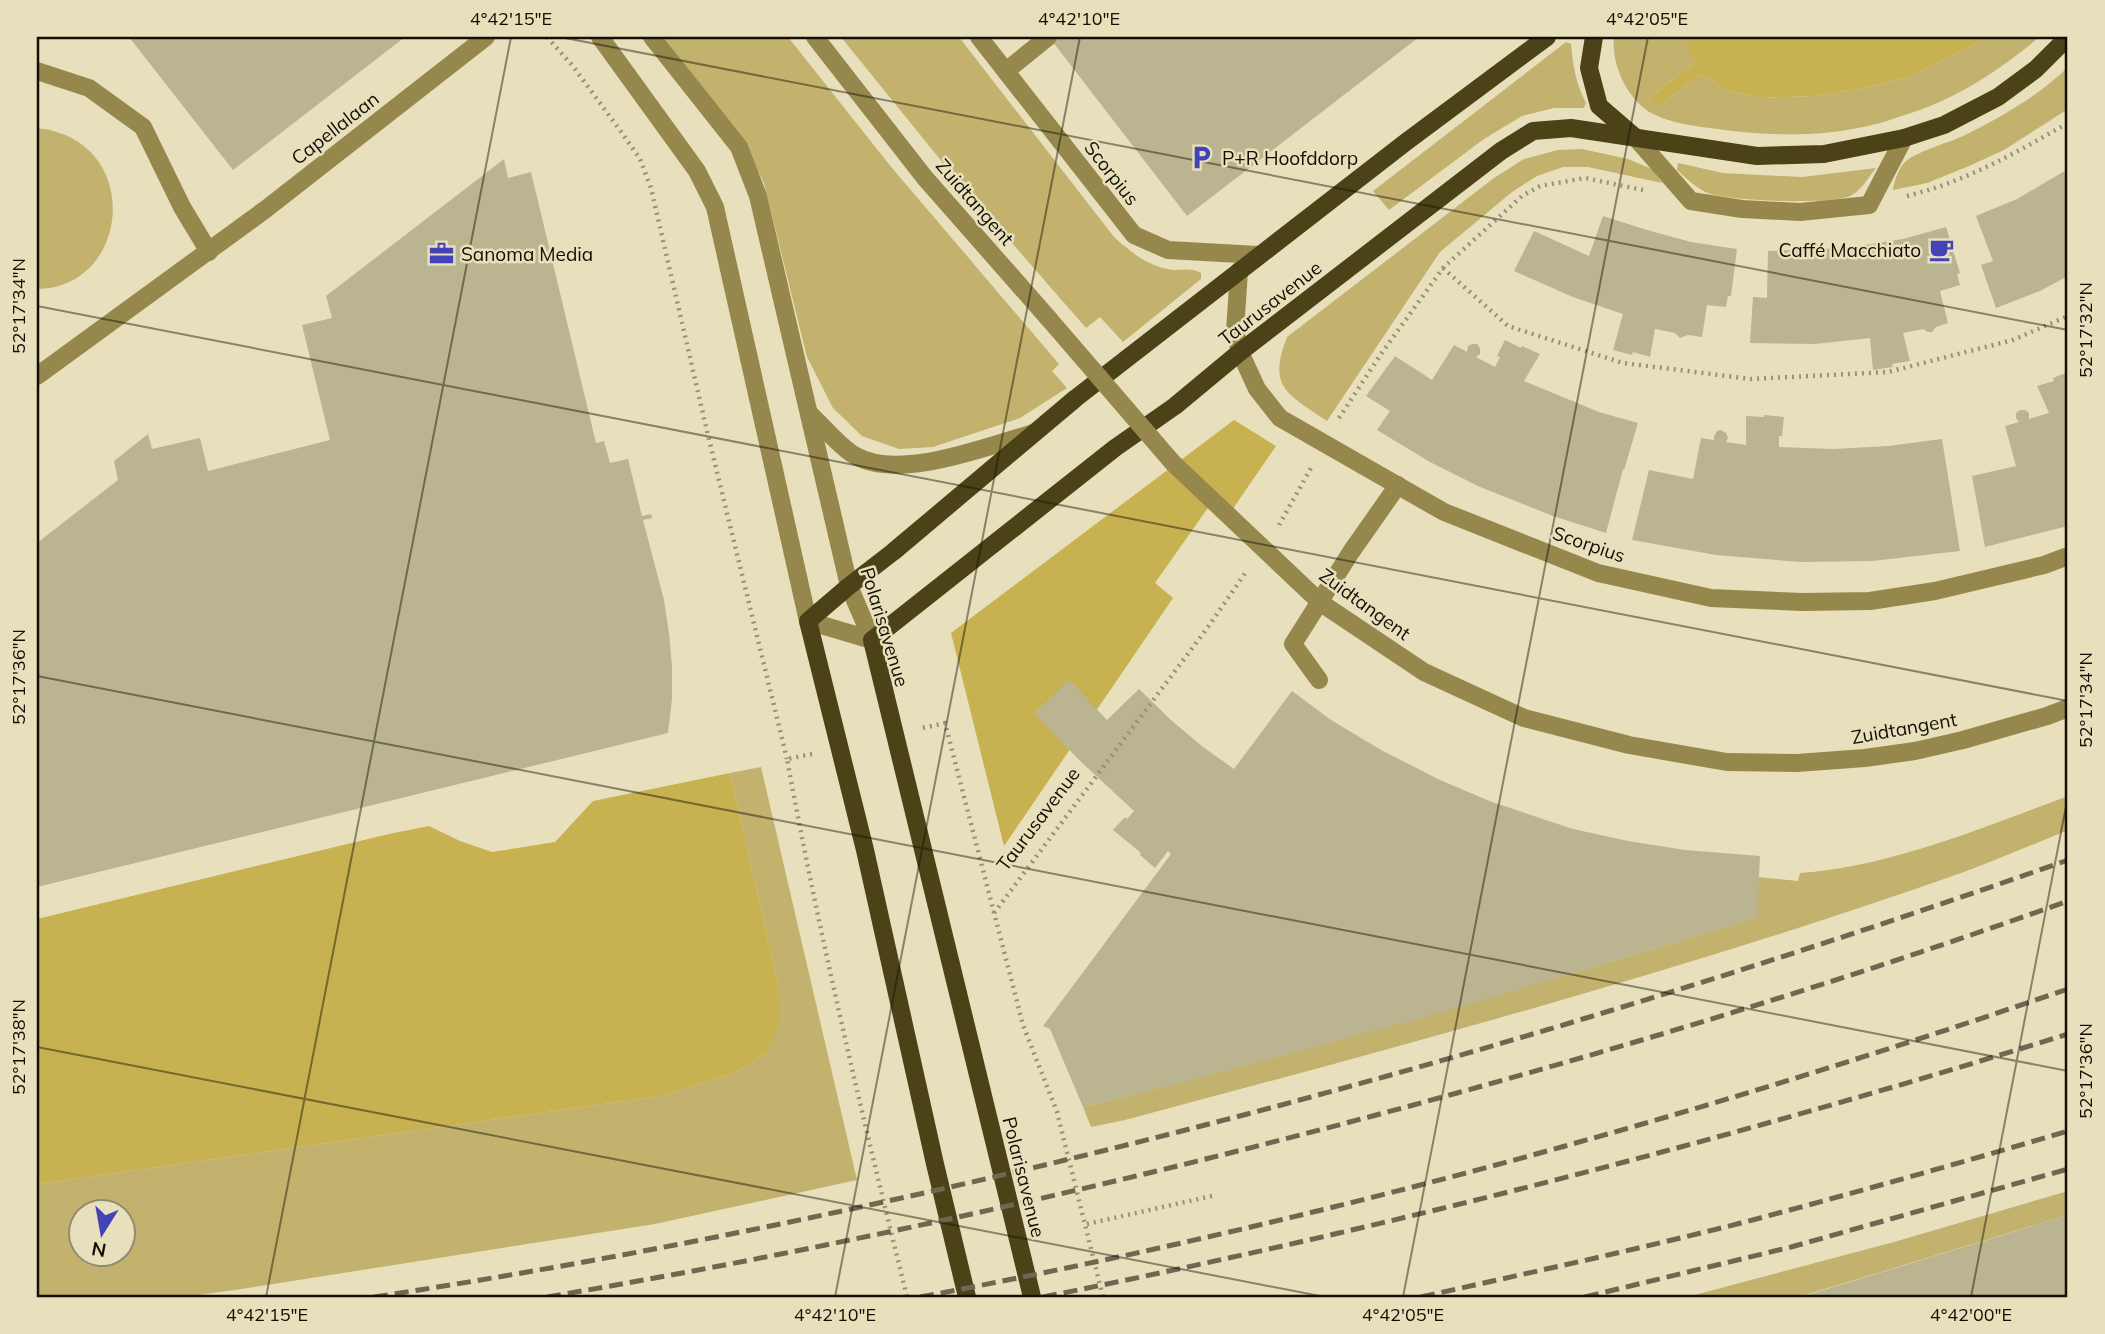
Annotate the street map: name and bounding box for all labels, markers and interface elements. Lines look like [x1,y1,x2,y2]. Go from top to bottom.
text: 4°42'15"E [470,7,552,30]
text: 4°42'10"E [1038,7,1120,30]
text: 4°42'05"E [1606,7,1688,30]
street label: Capellalaan [286,86,384,170]
street label: Scorpius [1079,136,1145,210]
parking icon: P+R Hoofddorp [1188,144,1216,172]
place label: P+R Hoofddorp [1222,146,1358,170]
street label: Zuidtangent [931,154,1019,250]
cafe icon: Caffé Macchiato [1927,236,1955,264]
place label: Caffé Macchiato [1779,238,1921,262]
office icon: Sanoma Media [427,240,455,268]
place label: Sanoma Media [461,242,593,266]
street label: Taurusavenue [1214,255,1326,351]
text: 52°17'34"N [7,258,30,354]
text: 52°17'32"N [2074,282,2097,378]
street label: Scorpius [1550,520,1628,568]
street label: Zuidtangent [1315,563,1416,645]
street label: Polarisavenue [855,564,915,690]
text: 52°17'36"N [7,629,30,725]
text: 52°17'34"N [2074,652,2097,748]
street label: Zuidtangent [1849,707,1959,749]
street label: Taurusavenue [991,762,1085,876]
text: 52°17'38"N [7,999,30,1095]
text: 52°17'36"N [2074,1023,2097,1119]
street label: Polarisavenue [997,1114,1051,1240]
north arrow [66,1198,136,1268]
text: N [89,1237,108,1263]
text: 4°42'15"E [226,1303,308,1326]
text: 4°42'10"E [794,1303,876,1326]
text: 4°42'05"E [1362,1303,1444,1326]
text: 4°42'00"E [1930,1303,2012,1326]

